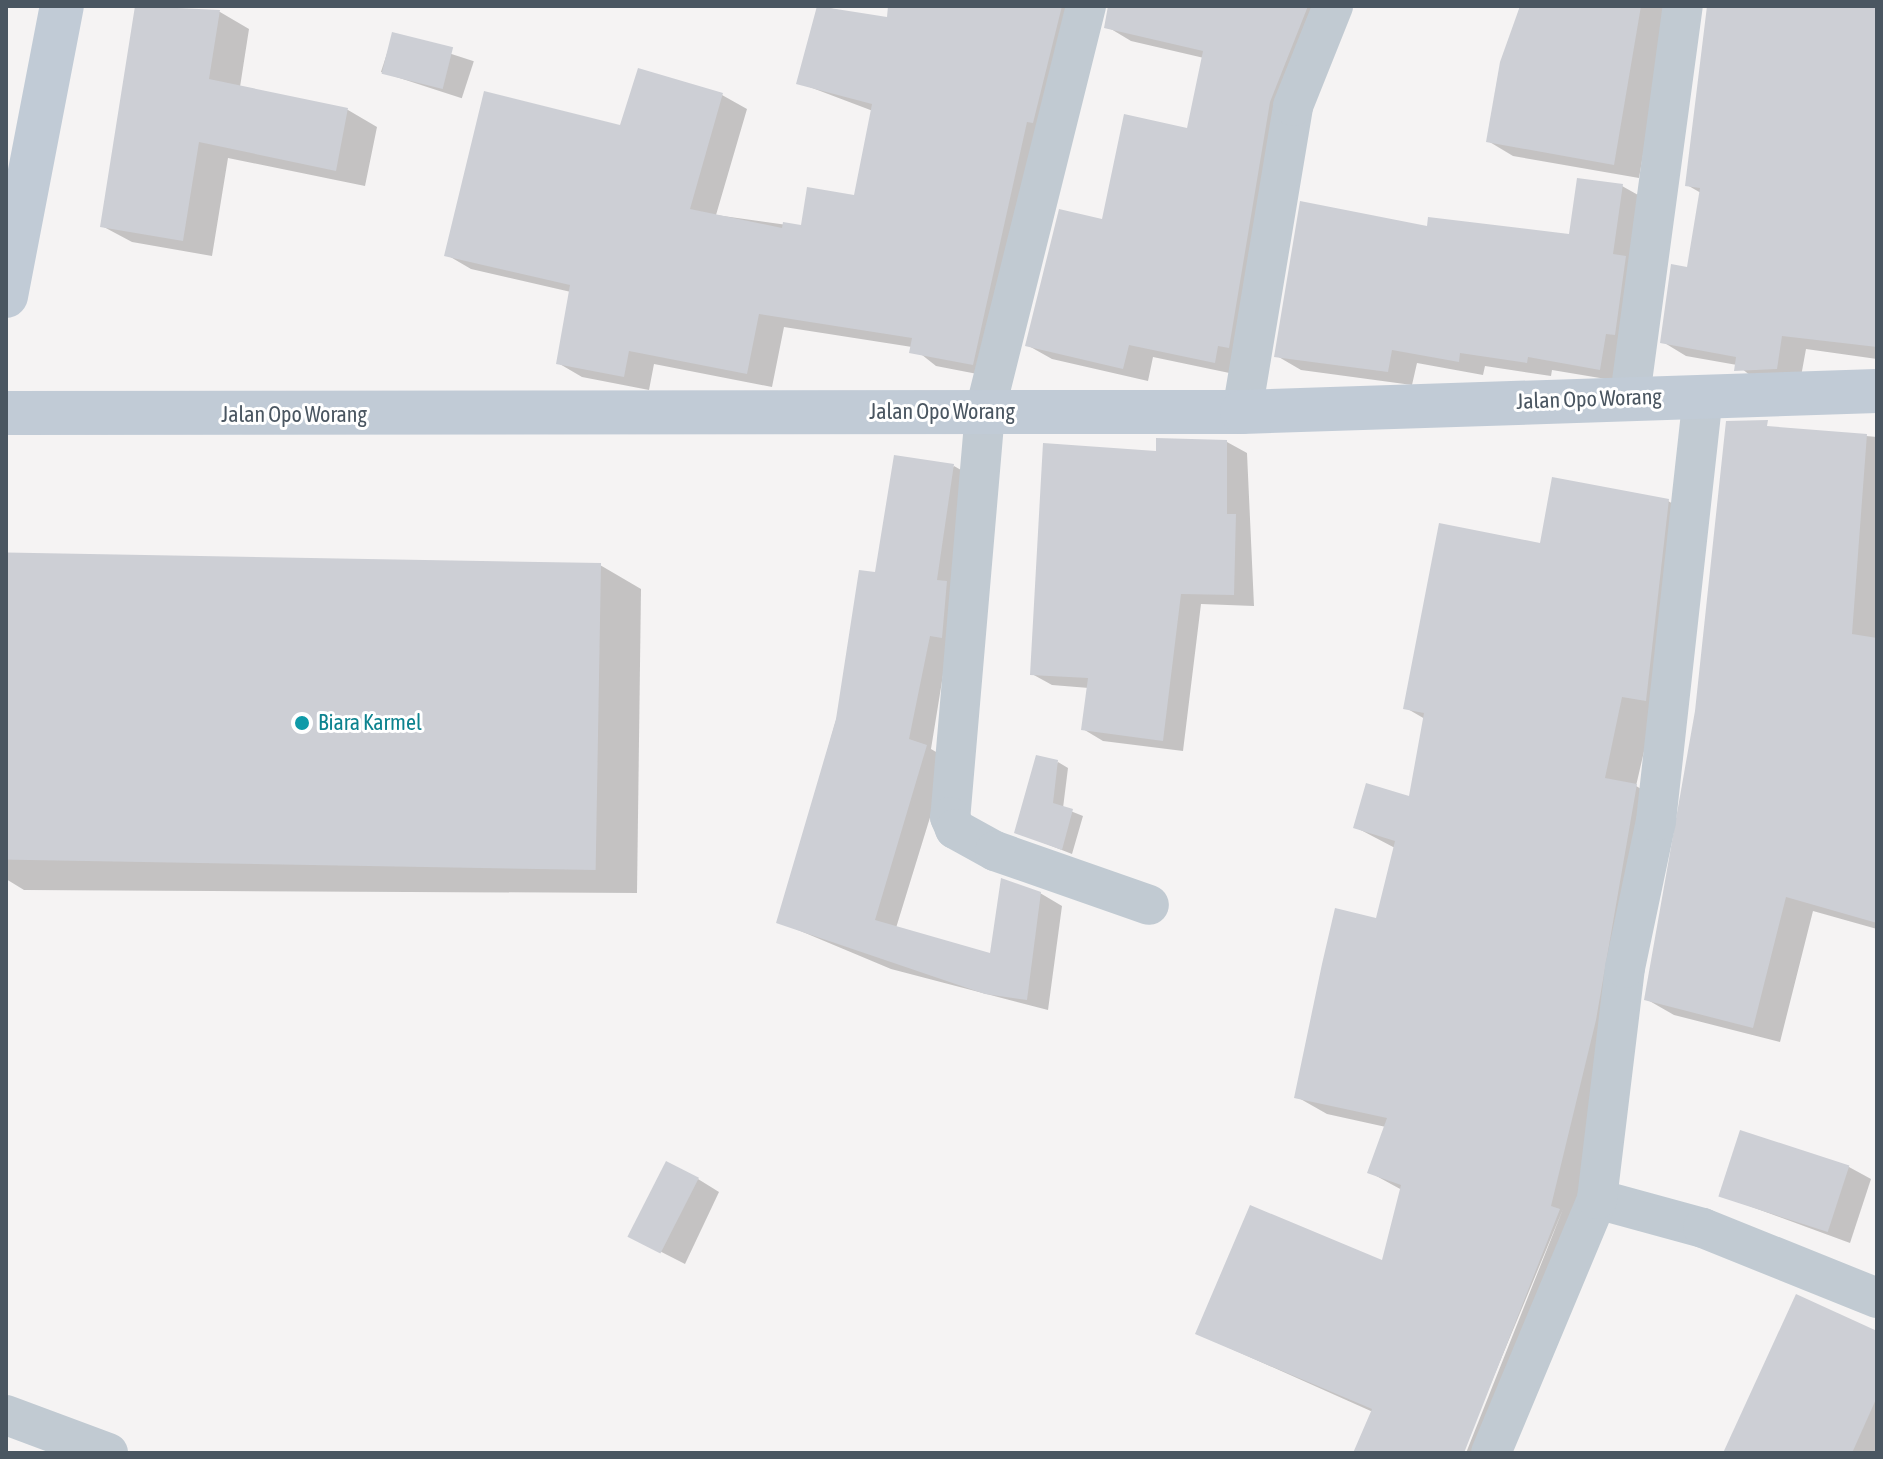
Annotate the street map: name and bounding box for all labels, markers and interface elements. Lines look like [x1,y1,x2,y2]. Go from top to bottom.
street label: Jalan Opo Worang [1516,383,1662,415]
street label: Jalan Opo Worang [869,399,1015,425]
street label: Jalan Opo Worang [221,402,367,428]
place label: Biara Karmel [318,710,422,736]
marker: Biara Karmel [293,714,311,732]

